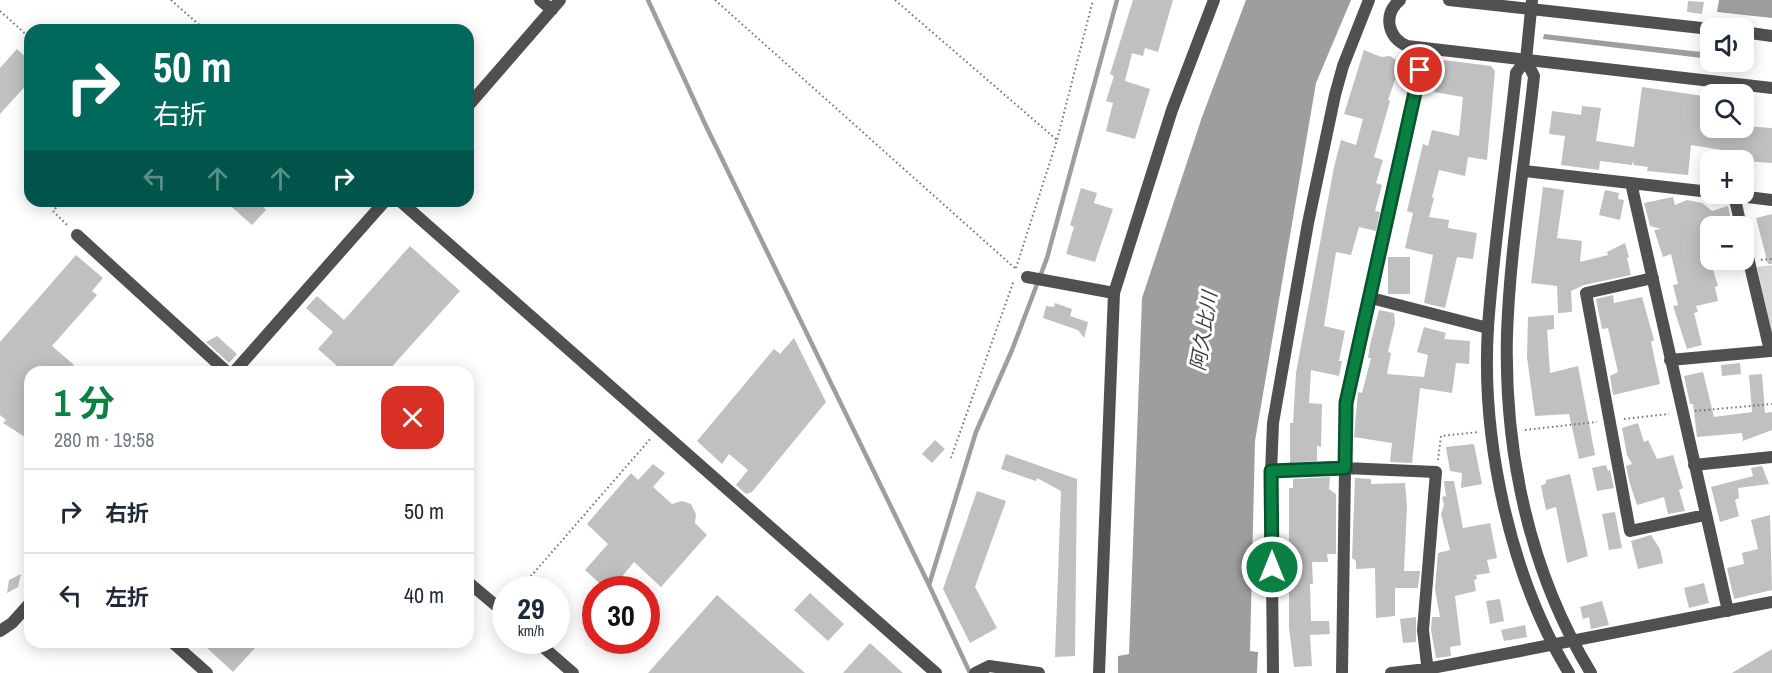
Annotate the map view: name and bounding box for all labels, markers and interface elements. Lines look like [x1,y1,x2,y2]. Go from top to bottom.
map controls [1700,18,1754,270]
button: sound [1700,18,1754,72]
text: 50 m [153,39,232,95]
pin [1394,44,1445,95]
icon: right [54,48,132,126]
icon: arrive [1403,53,1436,86]
button: search [1700,84,1754,138]
text: 右折 [153,96,207,132]
button: + [1700,150,1754,204]
icon: left [138,162,171,195]
icon: ahead [201,162,234,195]
icon: ahead [264,162,297,195]
icon: right [327,162,360,195]
button: − [1700,216,1754,270]
water label: 阿久比川 [1183,287,1223,373]
text: 1 分 [54,379,115,427]
button: close [381,386,444,449]
text: 280 m · 19:58 [54,426,154,453]
icon: right [54,495,87,528]
text: 50 m [404,496,444,526]
text: 右折 [105,498,149,528]
position arrow [1240,535,1304,599]
speed limit sign: 30 [582,576,660,654]
icon: left [54,579,87,612]
text: 40 m [404,580,444,610]
text: 左折 [105,582,149,612]
text: 29 [517,588,545,628]
text: km/h [518,620,544,641]

